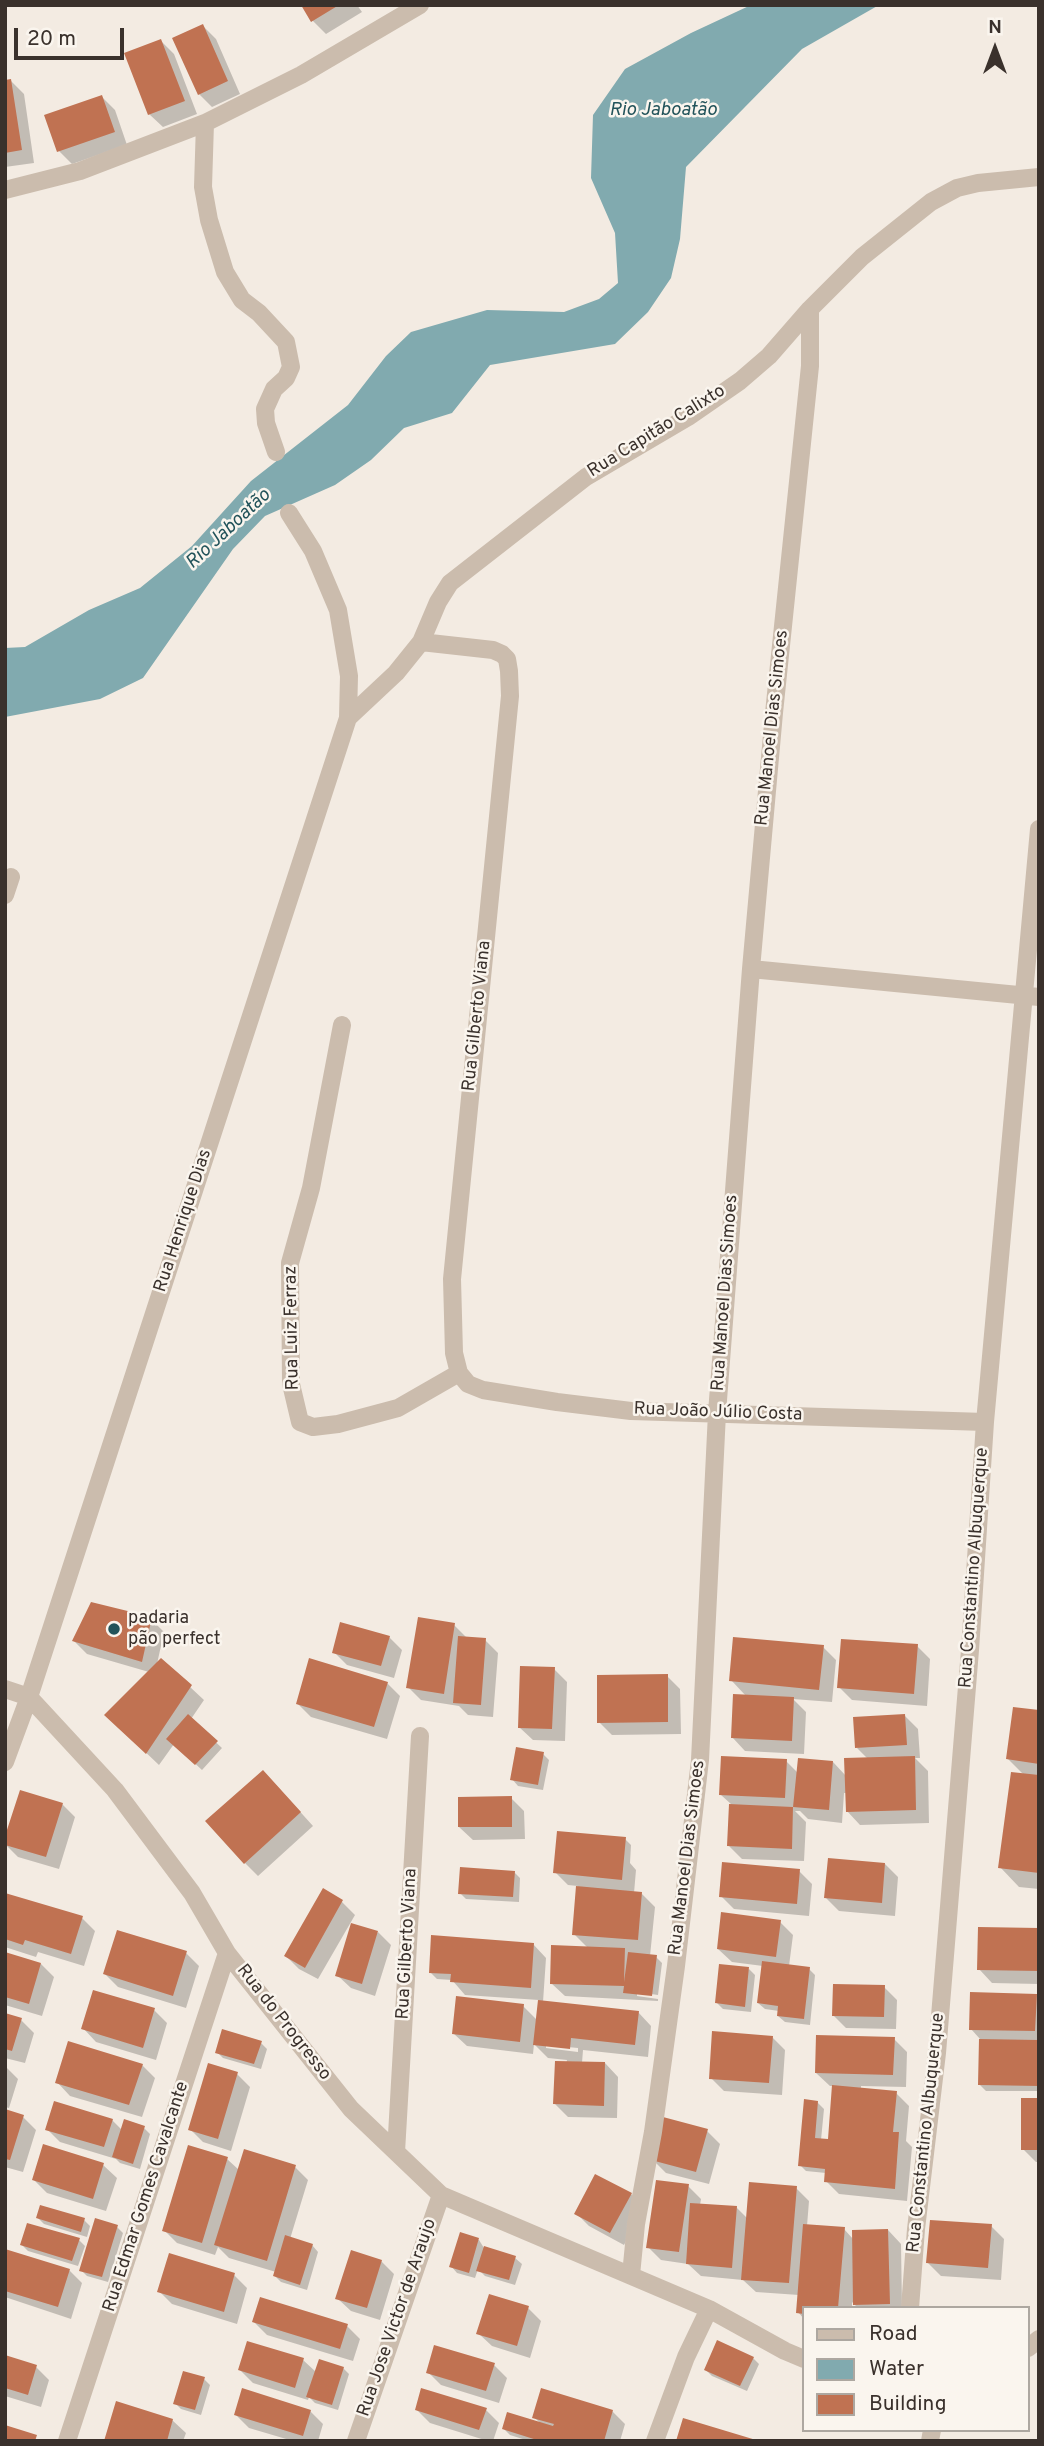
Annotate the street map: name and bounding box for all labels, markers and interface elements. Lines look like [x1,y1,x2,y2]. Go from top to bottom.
scale bar [18,14,128,58]
north arrow [960,14,1030,84]
text: N [988,16,1002,40]
text: 20 m [27,26,76,53]
water label: Rio Jaboatão [609,100,717,122]
street label: Rua Capitão Calixto [584,381,730,483]
water label: Rio Jaboatão [182,485,276,575]
street label: Rua Manoel Dias Simoes [752,629,794,827]
street label: Rua Gilberto Viana [459,940,497,1092]
street label: Rua Henrique Dias [151,1147,217,1295]
street label: Rua Manoel Dias Simoes [708,1194,744,1392]
street label: Rua Luiz Ferraz [281,1266,305,1390]
street label: Rua João Júlio Costa [633,1399,803,1427]
street label: Rua Constantino Albuquerque [956,1447,994,1689]
place label: padaria pão perfect [128,1608,221,1650]
marker: padaria pão perfect [106,1621,122,1637]
street label: Rua Manoel Dias Simoes [665,1759,711,1957]
street label: Rua Gilberto Viana [393,1868,423,2020]
street label: Rua do Progresso [231,1961,335,2085]
street label: Rua Constantino Albuquerque [904,2012,950,2254]
street label: Rua Edmar Gomes Cavalcante [99,2079,195,2315]
street label: Rua Jose Victor de Araujo [354,2216,442,2420]
legend [802,2306,1030,2432]
text: Road [869,2321,918,2348]
text: Water [869,2356,924,2383]
text: Building [869,2391,947,2418]

